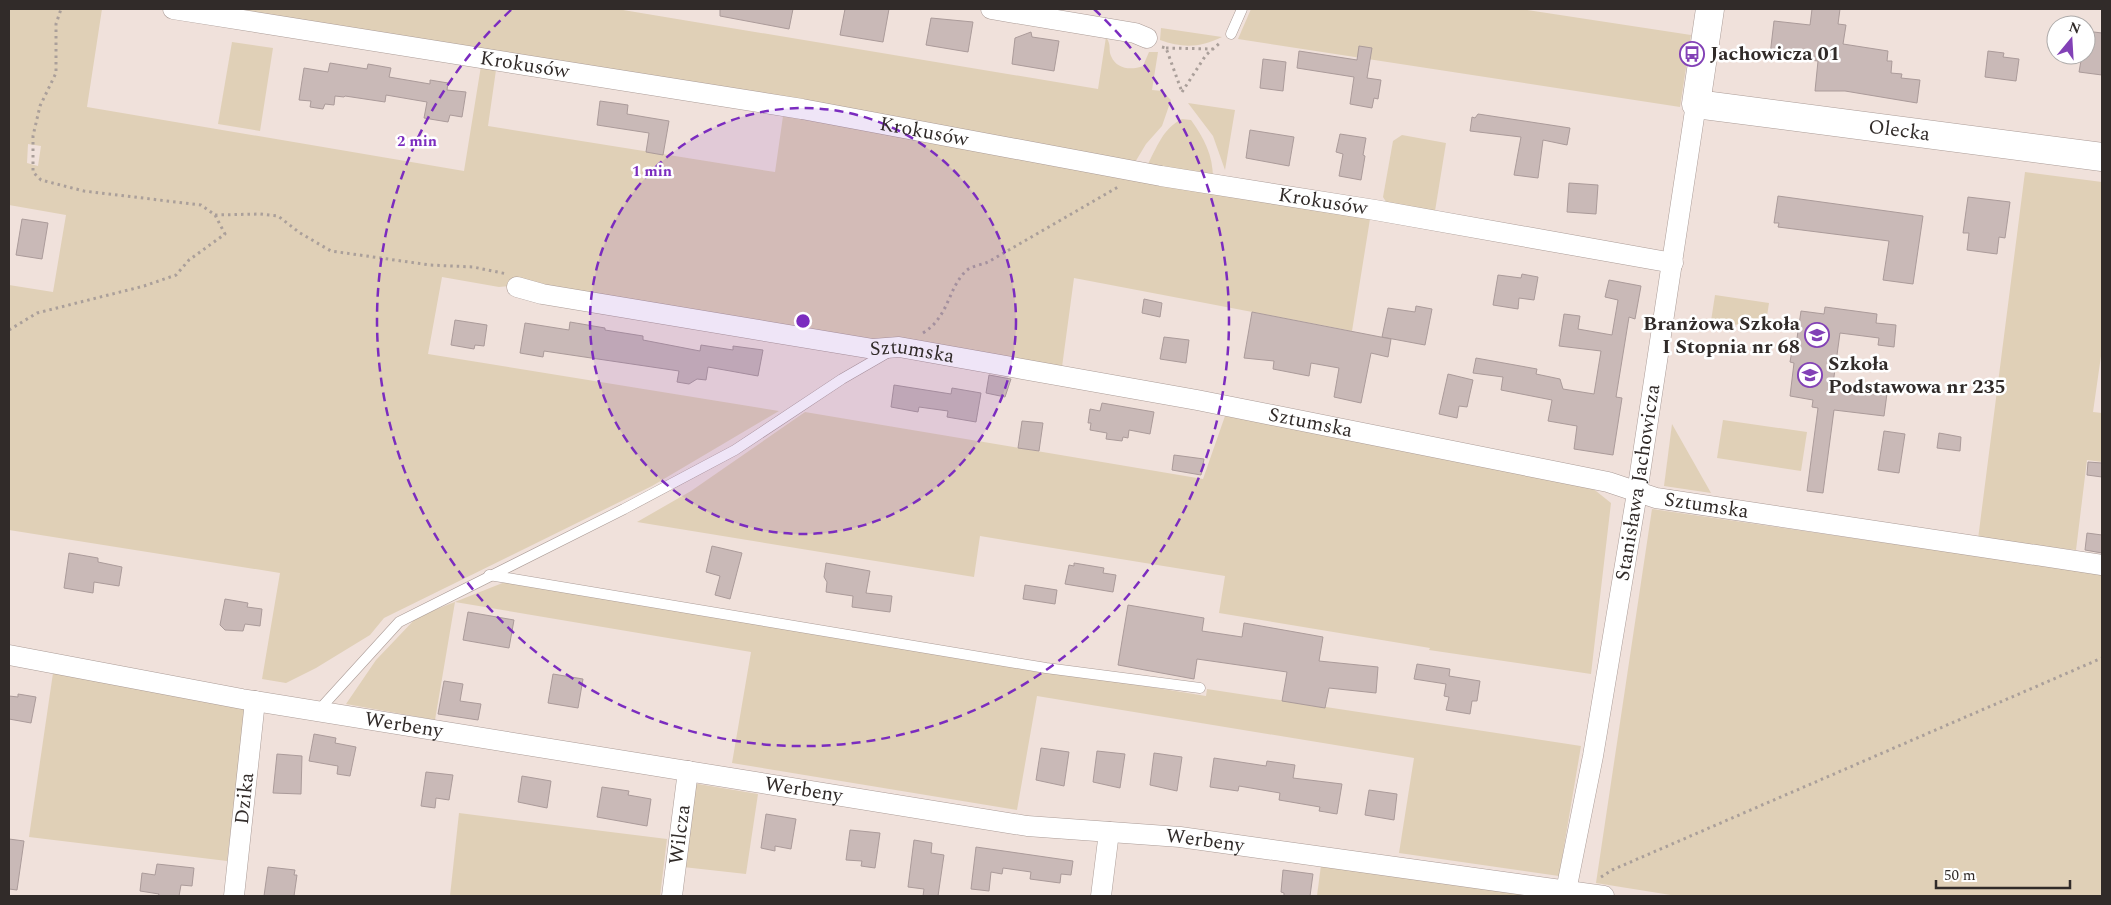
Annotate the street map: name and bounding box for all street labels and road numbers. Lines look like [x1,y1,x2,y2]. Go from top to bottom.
street label: Krokusów [478,43,572,87]
street label: Krokusów [877,109,972,155]
street label: Olecka [1867,112,1932,149]
street label: Krokusów [1276,180,1371,224]
street label: Sztumska [869,332,957,372]
street label: Stanisława Jachowicza [1608,382,1668,583]
street label: Sztumska [1266,400,1355,446]
street label: Sztumska [1662,484,1751,527]
street label: Werbeny [362,704,447,747]
street label: Werbeny [762,769,846,811]
street label: Dzika [227,771,262,826]
street label: Wilcza [661,802,699,866]
street label: Werbeny [1165,821,1248,861]

